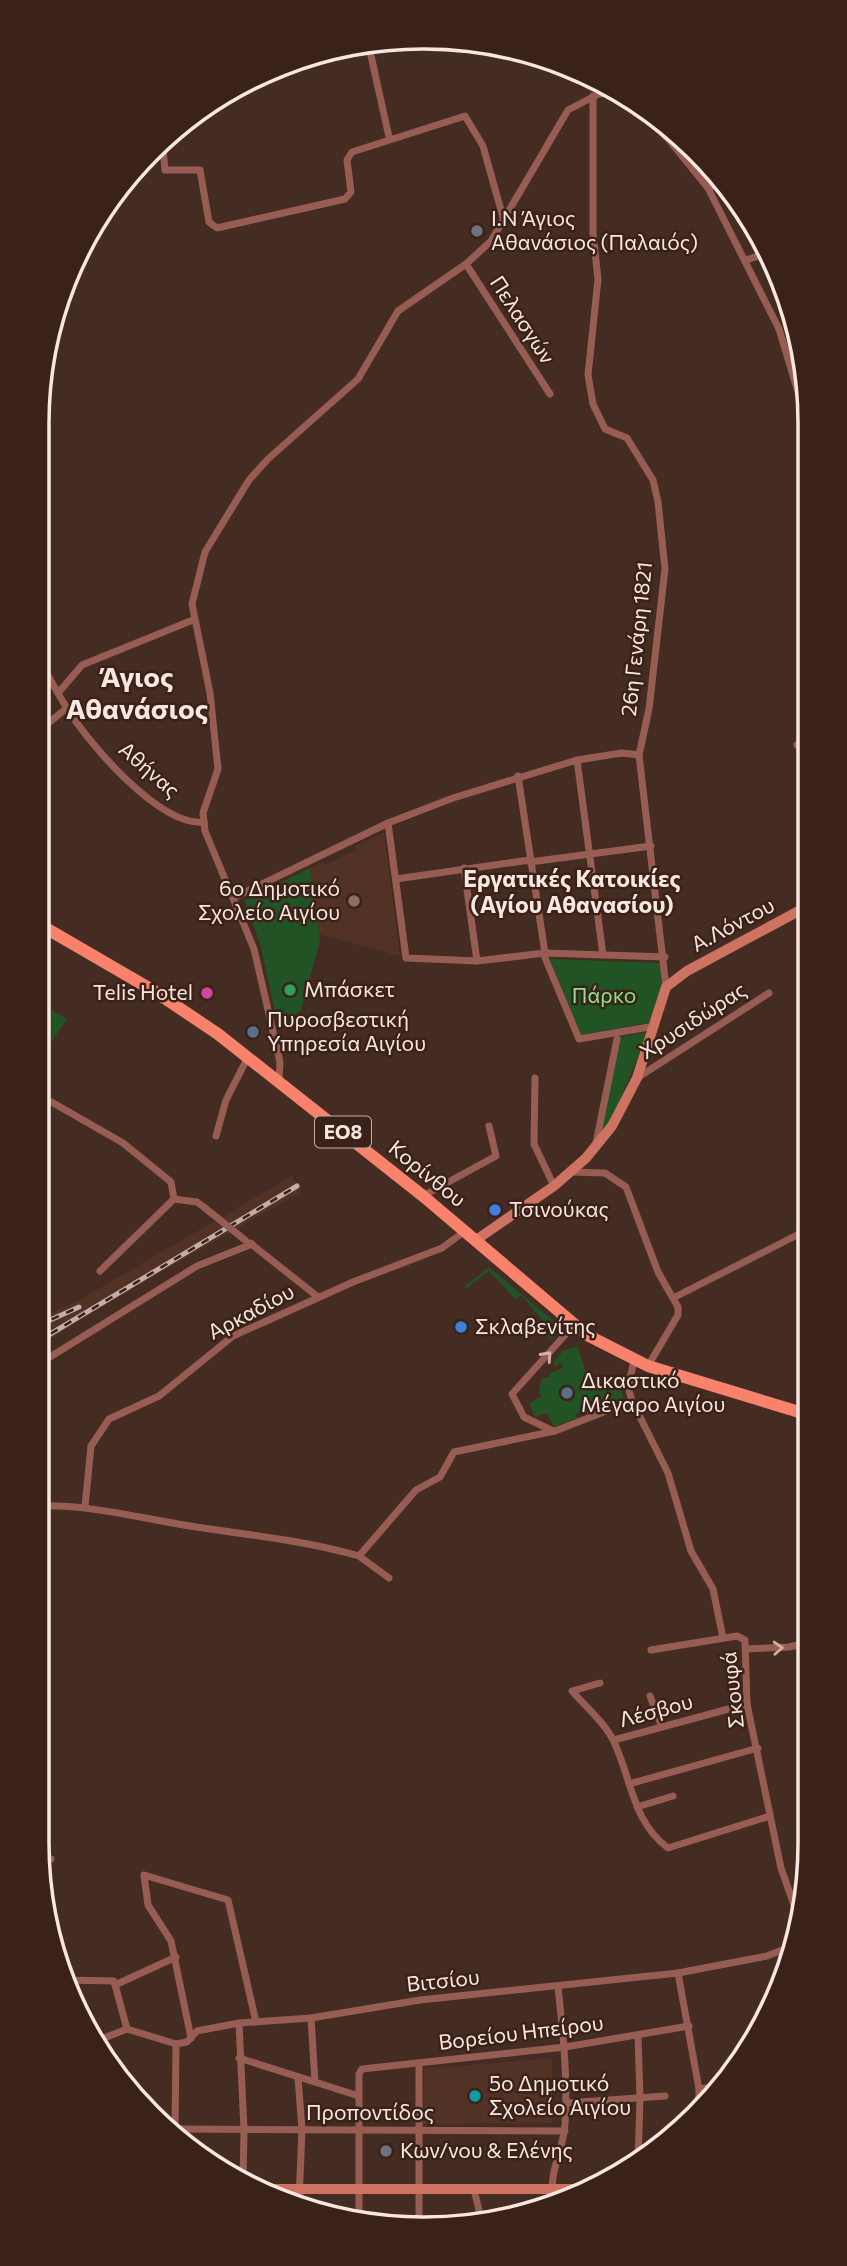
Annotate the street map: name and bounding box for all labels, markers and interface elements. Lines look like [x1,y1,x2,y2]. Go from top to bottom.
place label: Ι.Ν Άγιος Αθανάσιος (Παλαιός) [491,205,698,254]
marker: Ι.Ν Άγιος Αθανάσιος (Παλαιός) [469,223,485,239]
street label: Πελασγών [486,270,561,368]
street label: 26η Γενάρη 1821 [615,560,656,717]
district label: Άγιος Αθανάσιος [66,659,208,725]
street label: Αθήνας [115,736,185,802]
district label: Εργατικές Κατοικίες (Αγίου Αθανασίου) [463,864,681,918]
place label: 6ο Δημοτικό Σχολείο Αιγίου [198,875,340,924]
street label: Α.Λόντου [686,891,778,956]
marker: 6ο Δημοτικό Σχολείο Αιγίου [346,893,362,909]
place label: Μπάσκετ [304,976,395,1001]
street label: Χρυσιδώρας [634,976,750,1063]
place label: Telis Hotel [93,979,193,1004]
marker: Μπάσκετ [282,982,298,998]
park label: Πάρκο [572,982,636,1007]
marker: Telis Hotel [199,985,215,1001]
place label: Πυροσβεστική Υπηρεσία Αιγίου [267,1006,426,1055]
marker: Πυροσβεστική Υπηρεσία Αιγίου [245,1024,261,1040]
road number: ΕΟ8 [315,1116,371,1148]
street label: Κορίνθου [384,1134,471,1211]
place label: Τσινούκας [509,1196,609,1221]
marker: Τσινούκας [487,1202,503,1218]
street label: Αρκαδίου [203,1278,298,1344]
place label: Σκλαβενίτης [475,1313,596,1338]
marker: Σκλαβενίτης [453,1319,469,1335]
one-way arrow [538,1351,551,1364]
place label: Δικαστικό Μέγαρο Αιγίου [581,1367,725,1416]
marker: Δικαστικό Μέγαρο Αιγίου [559,1385,575,1401]
one-way arrow [773,1640,784,1655]
street label: Σκουφά [715,1651,748,1730]
street label: Λέσβου [616,1688,695,1731]
street label: Βιτσίου [405,1963,481,1996]
street label: Βορείου Ηπείρου [437,2009,605,2054]
place label: 5ο Δημοτικό Σχολείο Αιγίου [489,2070,631,2119]
marker: 5ο Δημοτικό Σχολείο Αιγίου [467,2088,483,2104]
street label: Προποντίδος [306,2099,434,2124]
place label: Κων/νου & Ελένης [400,2137,573,2162]
marker: Κων/νου & Ελένης [378,2143,394,2159]

